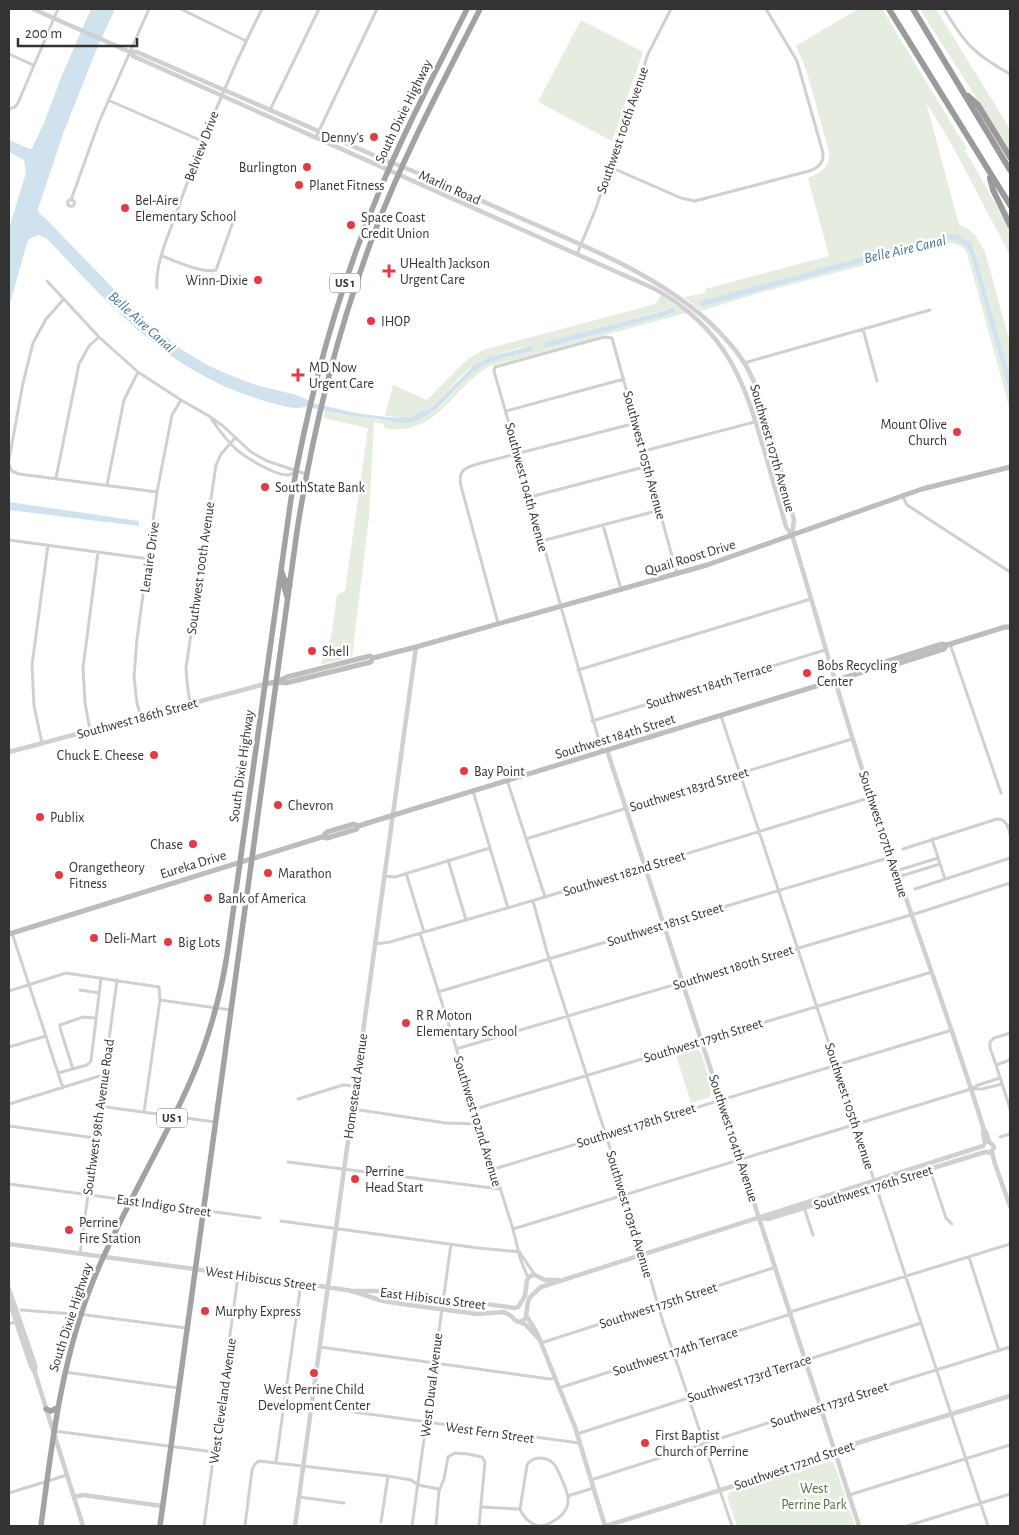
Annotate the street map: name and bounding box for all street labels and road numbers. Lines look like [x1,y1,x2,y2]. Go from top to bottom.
street label: South Dixie Highway [373,57,435,165]
street label: Southwest 106th Avenue [595,65,651,196]
street label: Belview Drive [182,109,222,183]
street label: Marlin Road [417,168,483,208]
road number: US 1 [330,274,360,292]
street label: Southwest 107th Avenue [747,383,797,514]
street label: Southwest 105th Avenue [620,389,668,521]
street label: Southwest 104th Avenue [502,421,550,553]
street label: Southwest 100th Avenue [185,501,217,635]
street label: Lenaire Drive [138,521,162,594]
street label: Quail Roost Drive [643,538,737,578]
street label: Southwest 184th Terrace [644,660,774,712]
street label: Southwest 186th Street [75,696,200,742]
street label: South Dixie Highway [227,709,257,823]
street label: Southwest 184th Street [554,712,677,762]
street label: Southwest 183rd Street [628,765,751,815]
street label: Southwest 107th Avenue [856,769,910,899]
street label: Eureka Drive [159,848,228,882]
street label: Southwest 182nd Street [561,849,688,899]
street label: Southwest 181st Street [606,900,726,949]
street label: Southwest 180th Street [671,943,796,993]
street label: Southwest 179th Street [642,1016,765,1066]
street label: Homestead Avenue [342,1032,370,1140]
street label: Southwest 98th Avenue Road [81,1038,117,1196]
street label: Southwest 105th Avenue [822,1041,876,1171]
street label: Southwest 102nd Avenue [451,1054,504,1188]
street label: Southwest 104th Avenue [706,1073,760,1204]
street label: Southwest 178th Street [575,1101,698,1151]
road number: US 1 [157,1108,187,1128]
street label: Southwest 103rd Avenue [603,1149,655,1280]
street label: Southwest 176th Street [812,1163,935,1213]
street label: East Indigo Street [116,1192,213,1220]
street label: South Dixie Highway [47,1261,95,1373]
street label: West Hibiscus Street [204,1264,318,1294]
street label: Southwest 175th Street [598,1280,719,1332]
street label: East Hibiscus Street [379,1286,487,1312]
street label: Southwest 174th Terrace [611,1325,740,1379]
street label: West Duval Avenue [419,1332,445,1438]
street label: West Cleveland Avenue [207,1337,239,1465]
street label: Southwest 173rd Terrace [686,1352,813,1406]
street label: Southwest 173rd Street [769,1379,890,1431]
street label: West Fern Street [445,1420,536,1446]
street label: Southwest 172nd Street [732,1439,857,1493]

